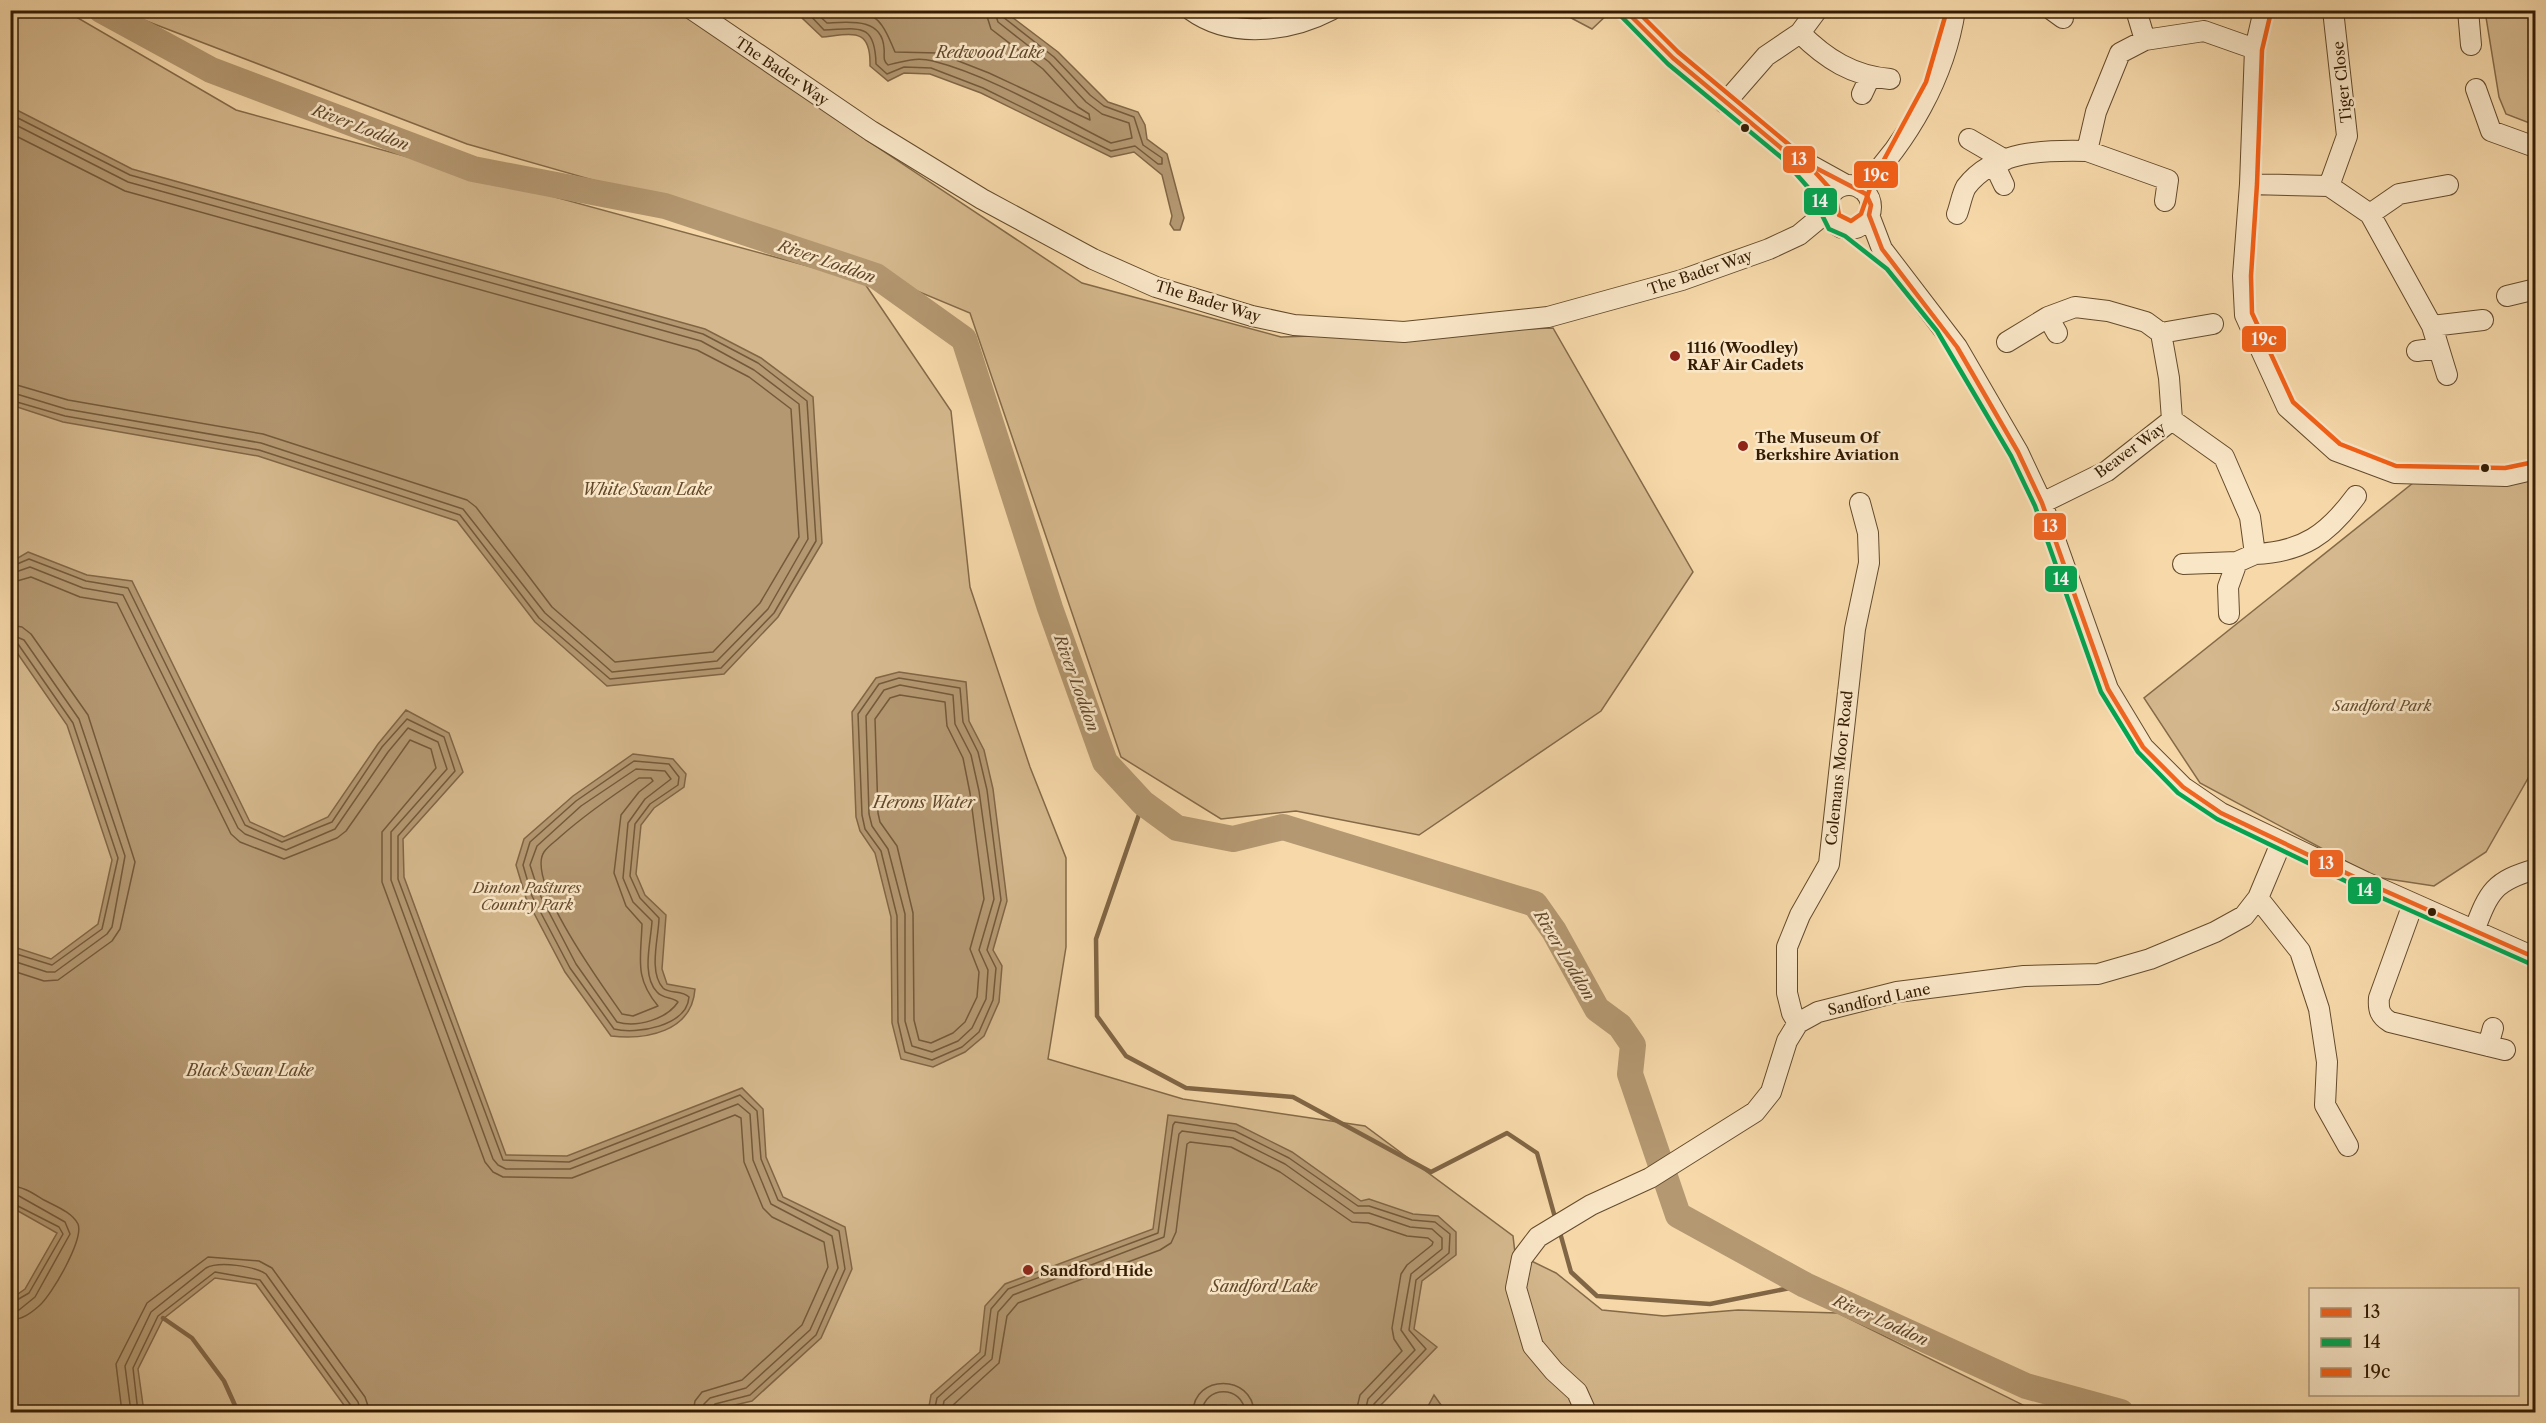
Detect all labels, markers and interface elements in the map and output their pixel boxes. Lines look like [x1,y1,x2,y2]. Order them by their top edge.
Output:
street label: The Bader Way [731,33,833,110]
street label: Tiger Close [2328,40,2356,124]
water label: Redwood Lake [934,42,1045,62]
water label: River Loddon [308,99,412,155]
unlabelled marker [1739,122,1751,134]
line badge: 13 [1782,145,1816,174]
text: 13 [1791,149,1807,169]
line badge: 19c [1853,160,1899,189]
text: 19c [1863,165,1889,185]
line badge: 14 [1803,187,1838,216]
text: 14 [1812,191,1828,211]
water label: River Loddon [774,234,878,287]
street label: The Bader Way [1645,245,1755,299]
street label: The Bader Way [1153,276,1264,326]
line badge: 19c [2241,325,2287,353]
text: 19c [2251,329,2277,349]
place label: 1116 (Woodley) RAF Air Cadets [1687,338,1804,374]
marker: 1116 (Woodley) RAF Air Cadets [1668,349,1682,363]
street label: Beaver Way [2091,418,2170,482]
place label: The Museum Of Berkshire Aviation [1755,428,1900,464]
marker: The Museum Of Berkshire Aviation [1736,439,1750,453]
unlabelled marker [2479,462,2491,474]
water label: White Swan Lake [582,479,713,499]
line badge: 13 [2033,512,2067,541]
text: 13 [2042,516,2058,536]
line badge: 14 [2044,565,2078,593]
text: 14 [2053,569,2069,589]
water label: River Loddon [1050,630,1104,734]
street label: Colemans Moor Road [1821,690,1857,846]
park label: Sandford Park [2332,696,2432,715]
water label: Herons Water [871,792,976,812]
line badge: 13 [2309,849,2344,878]
text: 13 [2318,853,2334,873]
line badge: 14 [2347,876,2382,905]
park label: Dinton Pastures Country Park [472,878,582,914]
text: 14 [2357,880,2373,900]
water label: River Loddon [1529,905,1600,1004]
unlabelled marker [2426,906,2438,918]
street label: Sandford Lane [1826,979,1932,1019]
water label: Black Swan Lake [184,1060,315,1080]
place label: Sandford Hide [1040,1261,1153,1280]
marker: Sandford Hide [1021,1263,1035,1277]
water label: Sandford Lake [1210,1276,1319,1296]
legend [2309,1288,2519,1396]
water label: River Loddon [1829,1289,1931,1350]
text: 13 [2363,1301,2380,1323]
text: 14 [2363,1331,2381,1353]
text: 19c [2363,1361,2391,1383]

